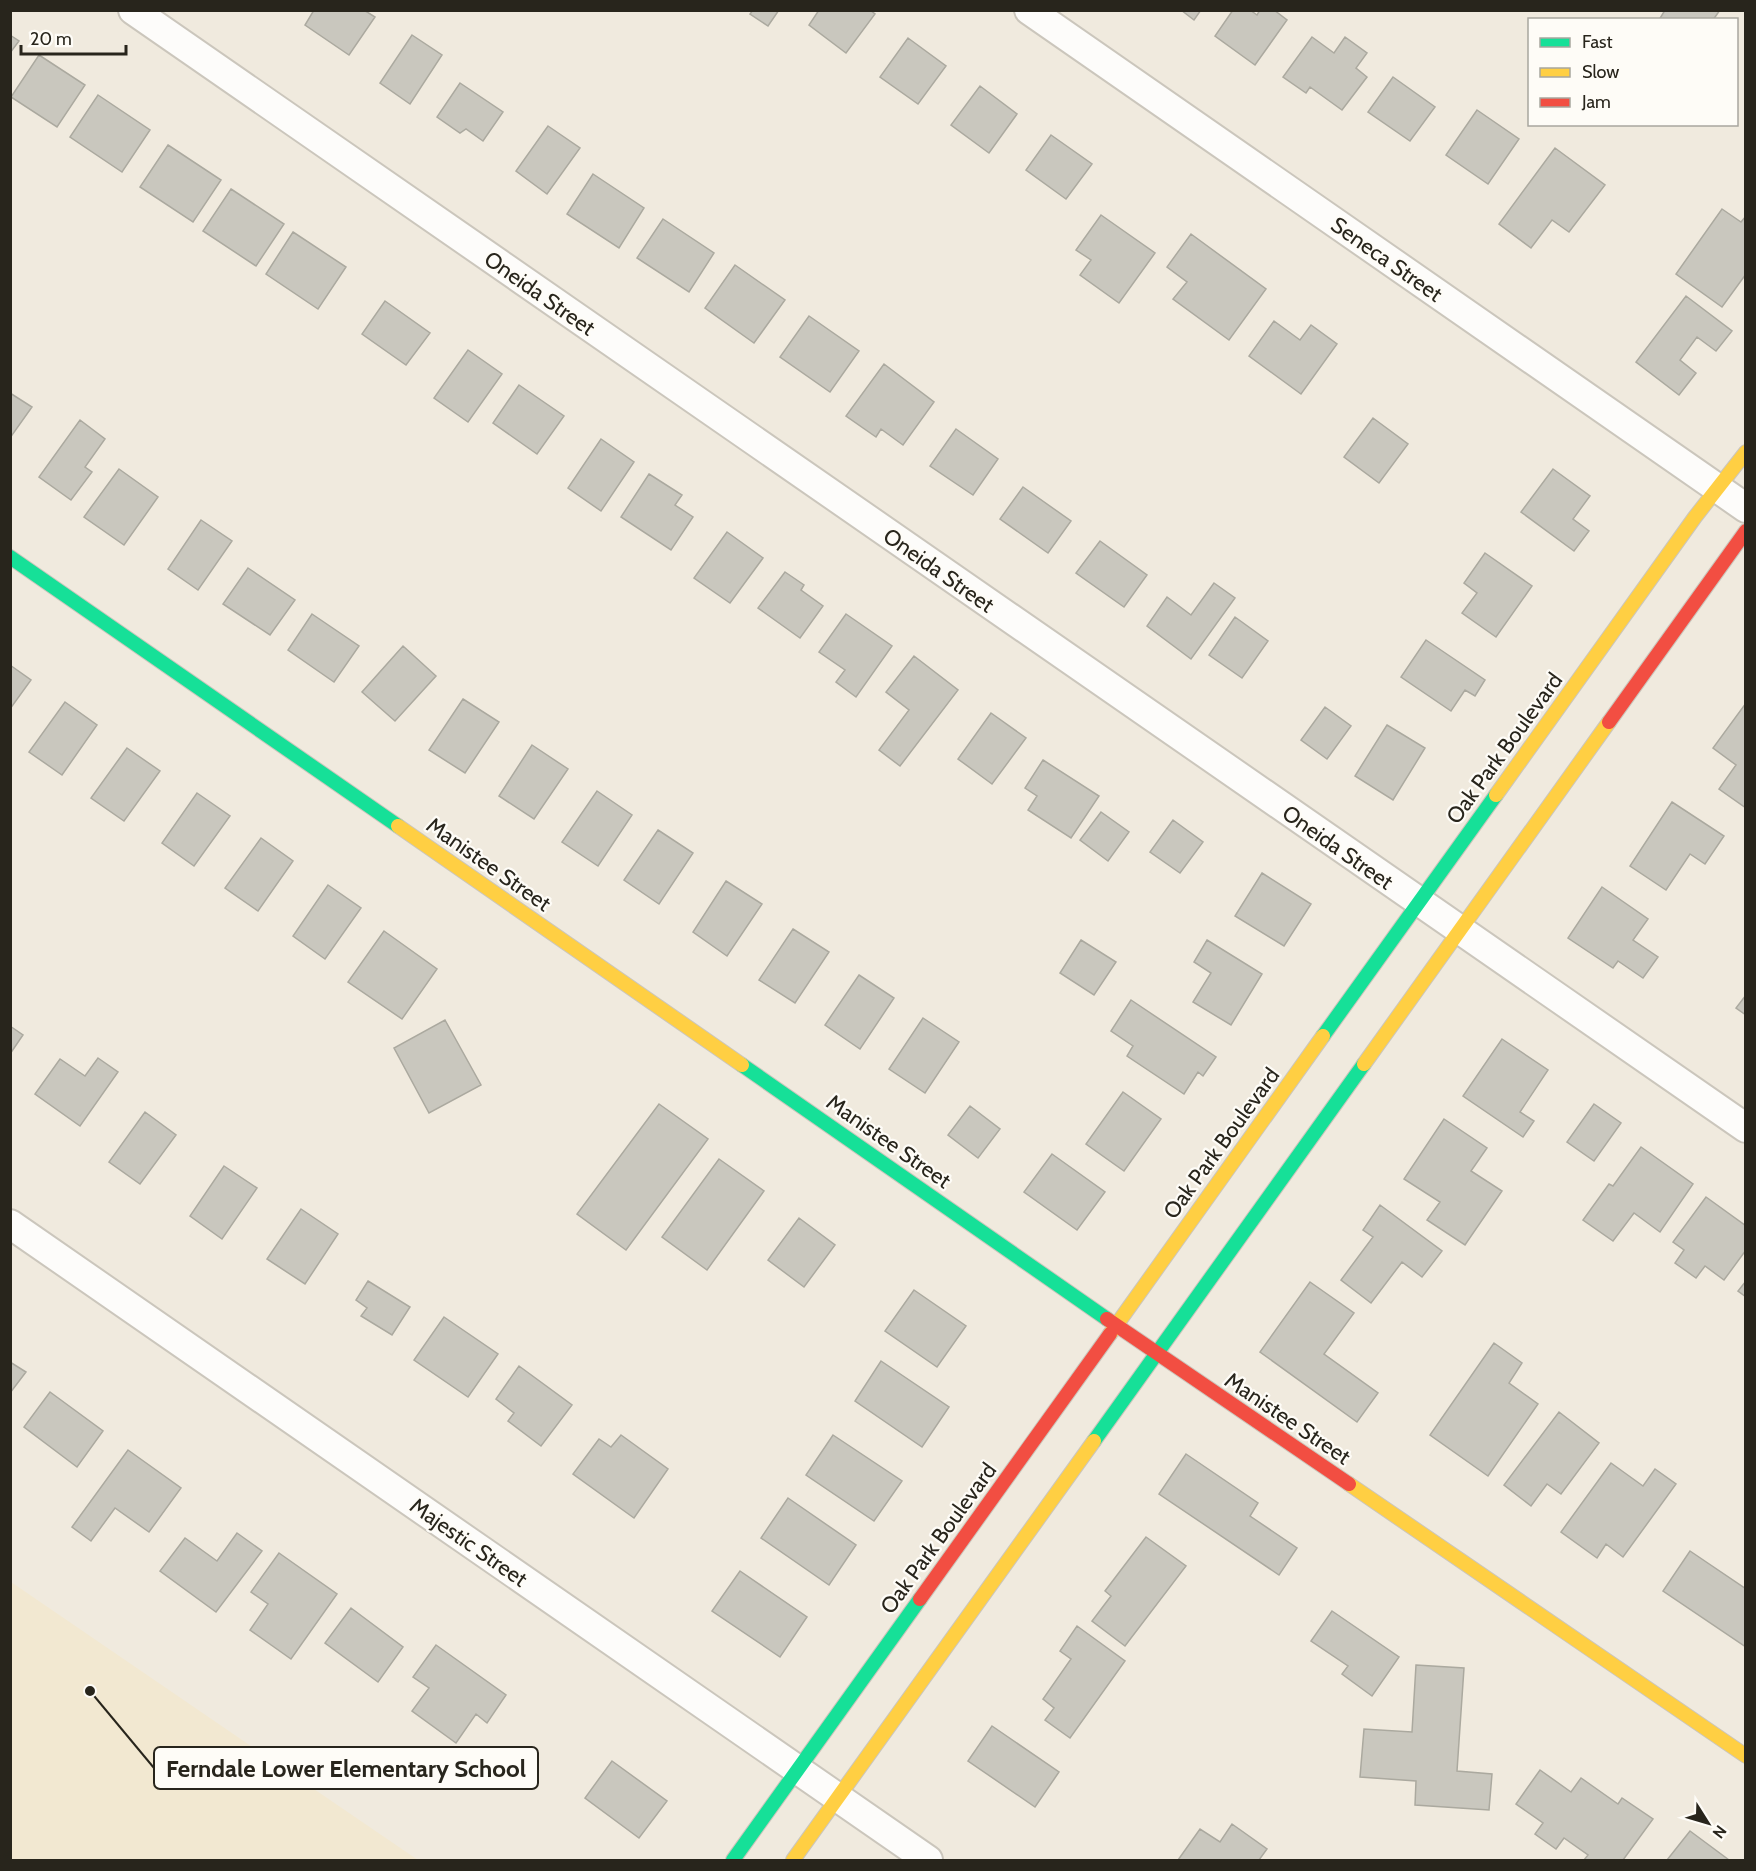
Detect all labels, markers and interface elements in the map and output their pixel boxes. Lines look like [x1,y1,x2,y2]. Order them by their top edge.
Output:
scale bar [21,18,126,56]
legend [1528,18,1738,126]
text: 20 m [30,28,72,50]
text: Fast [1582,31,1613,53]
text: Slow [1582,61,1619,83]
text: Jam [1581,91,1611,113]
street label: Seneca Street [1326,211,1448,308]
street label: Oneida Street [479,245,601,342]
street label: Oneida Street [878,522,1000,619]
street label: Oak Park Boulevard [1441,668,1568,829]
street label: Oneida Street [1277,799,1399,896]
street label: Manistee Street [421,812,557,918]
street label: Oak Park Boulevard [1158,1063,1285,1224]
street label: Manistee Street [821,1089,957,1195]
street label: Manistee Street [1220,1366,1356,1471]
street label: Oak Park Boulevard [875,1458,1002,1619]
street label: Majestic Street [405,1492,533,1593]
callout: Ferndale Lower Elementary School [154,1747,538,1789]
text: Ferndale Lower Elementary School [166,1754,526,1783]
north arrow [1678,1793,1738,1853]
text: N [1709,1821,1731,1842]

